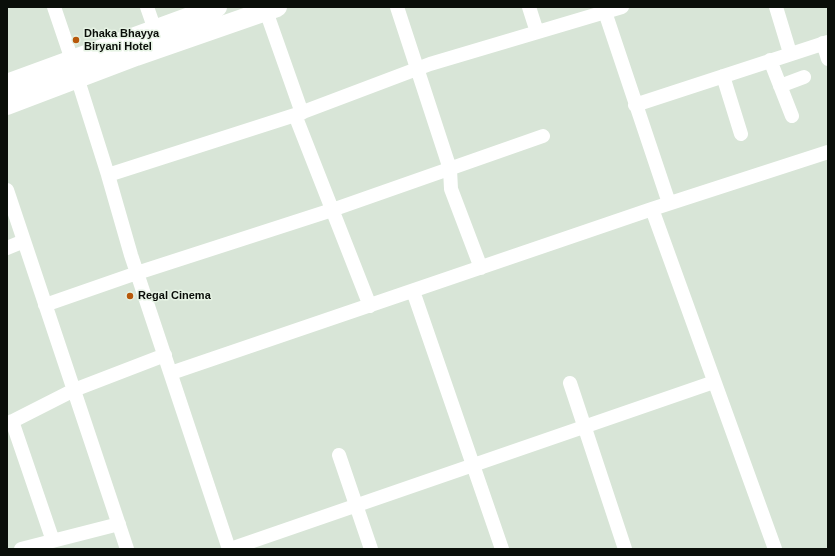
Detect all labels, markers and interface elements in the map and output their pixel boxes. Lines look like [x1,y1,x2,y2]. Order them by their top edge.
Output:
place label: Dhaka Bhayya Biryani Hotel [84,27,159,53]
marker: Dhaka Bhayya Biryani Hotel [71,35,81,45]
place label: Regal Cinema [138,289,211,303]
marker: Regal Cinema [125,291,135,301]

